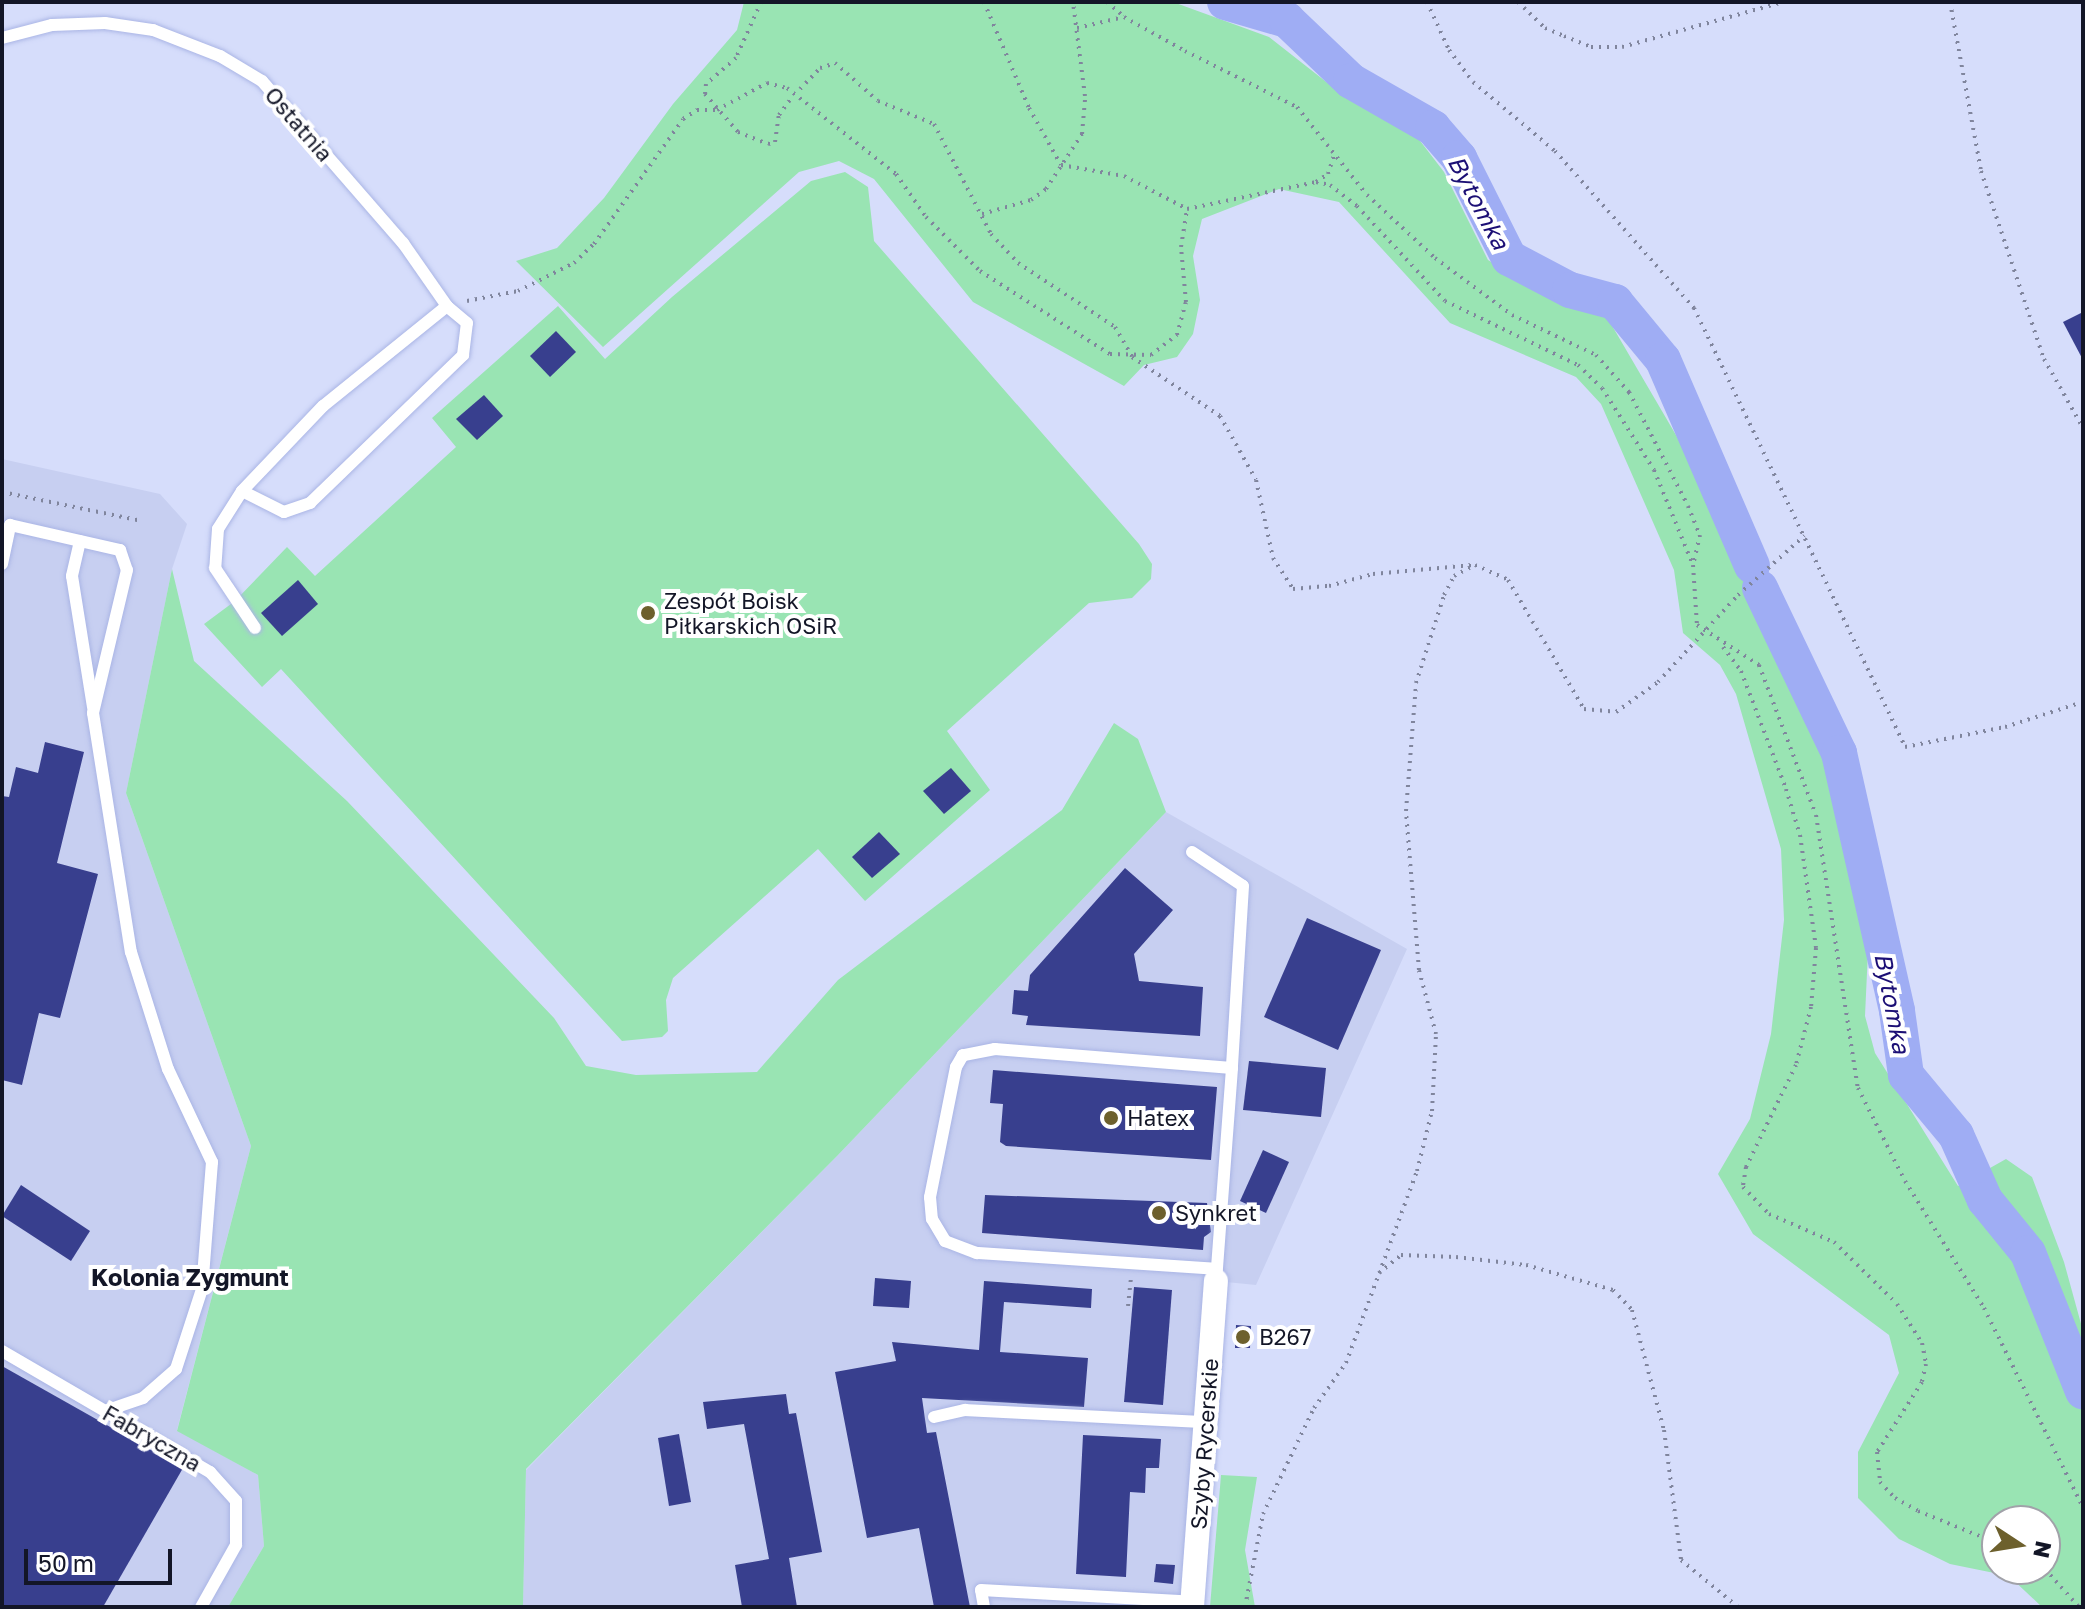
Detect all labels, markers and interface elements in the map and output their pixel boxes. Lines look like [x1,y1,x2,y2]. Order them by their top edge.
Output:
street label: Ostatnia [260,82,338,166]
water label: Bytomka [1442,150,1516,254]
place label: Zespół Boisk Piłkarskich OSiR [664,587,837,638]
marker: Zespół Boisk Piłkarskich OSiR [639,604,657,622]
water label: Bytomka [1869,950,1917,1056]
place label: Hatex [1127,1105,1189,1131]
marker: Hatex [1102,1109,1120,1127]
place label: Synkret [1175,1200,1257,1226]
marker: Synkret [1150,1204,1168,1222]
district label: Kolonia Zygmunt [91,1263,289,1291]
place label: B267 [1259,1324,1311,1350]
marker: B267 [1234,1328,1252,1346]
street label: Szyby Rycerskie [1185,1358,1223,1530]
street label: Fabryczna [98,1399,206,1477]
north arrow [1981,1505,2061,1585]
scale bar [28,1533,176,1583]
text: N [2028,1539,2058,1561]
text: 50 m [38,1548,94,1577]

